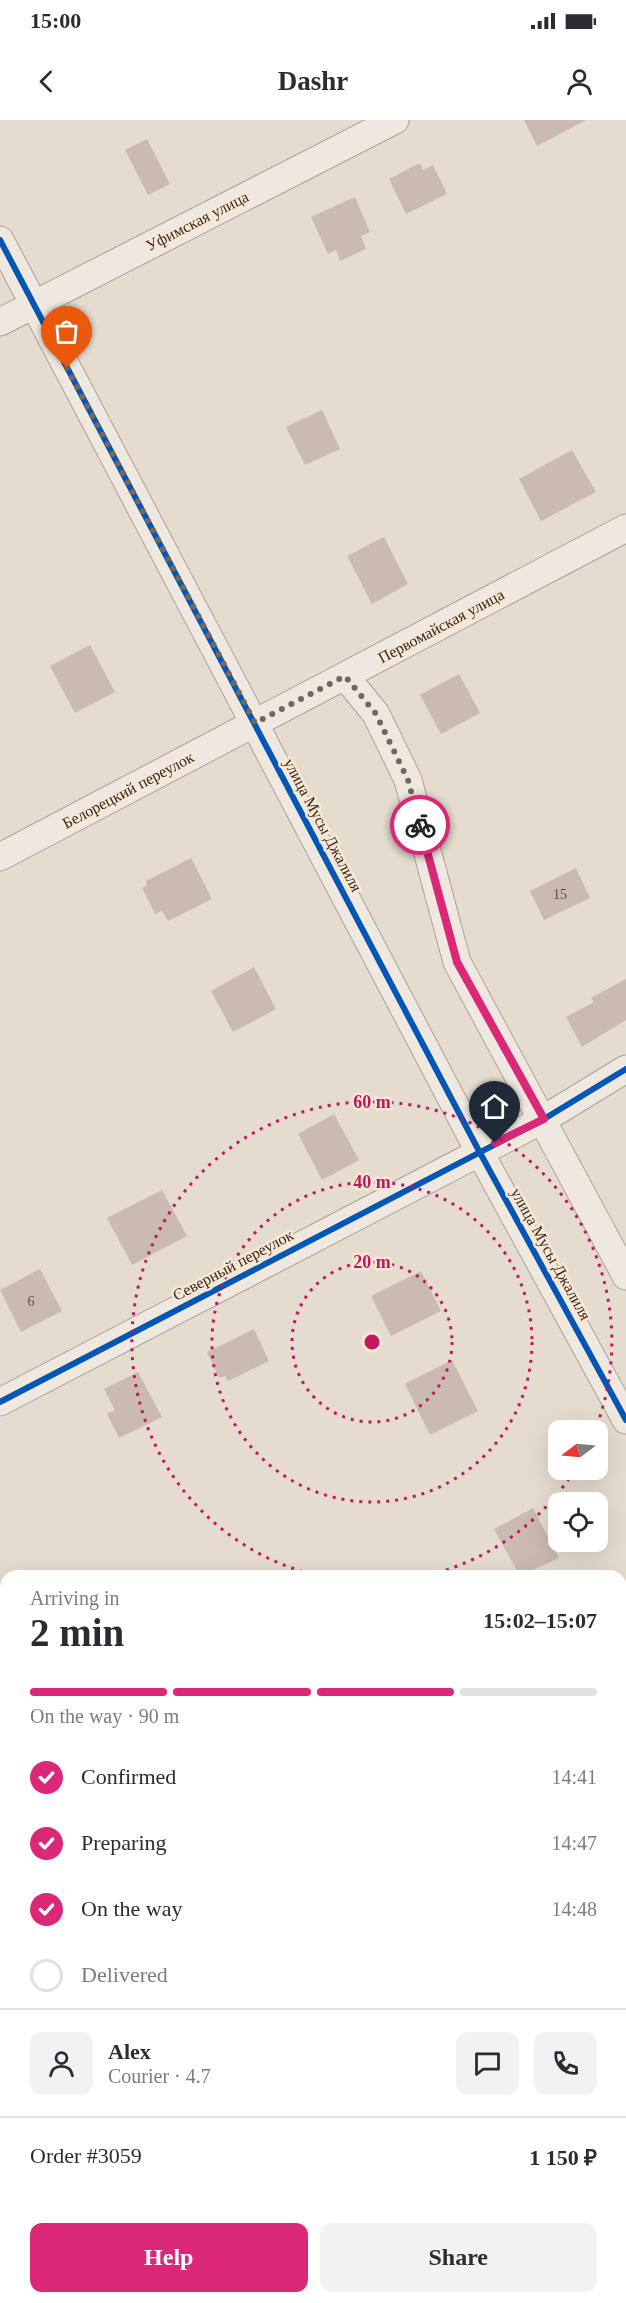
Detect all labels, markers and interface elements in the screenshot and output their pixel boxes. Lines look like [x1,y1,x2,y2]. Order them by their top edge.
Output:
text: 15:00 [30,8,81,33]
icon: back [30,65,63,98]
icon: person [563,65,596,98]
text: Dashr [278,66,348,96]
street label: Уфимская улица [143,188,252,255]
pin [41,306,92,368]
icon: bag [50,315,83,348]
street label: Первомайская улица [375,586,507,667]
street label: Белорецкий переулок [59,748,197,833]
street label: улица Мусы Джалиля [280,756,366,895]
courier [390,795,450,855]
icon: bike [404,809,437,842]
house number: 15 [553,887,567,902]
pin [469,1081,520,1143]
icon: home [478,1090,511,1123]
text: 60 m [353,1092,391,1112]
text: 40 m [353,1172,391,1192]
street label: улица Мусы Джалиля [507,1185,595,1324]
street label: Северный переулок [170,1226,297,1305]
text: 20 m [353,1252,391,1272]
house number: 6 [28,1294,35,1309]
centre of rings [362,1332,382,1352]
north arrow [548,1420,608,1480]
map controls [548,1420,608,1552]
button: locate [548,1492,608,1552]
text: Arriving in [30,1587,119,1609]
text: 15:02–15:07 [483,1608,597,1633]
text: 2 min [30,1611,124,1654]
text: On the way · 90 m [30,1705,179,1727]
icon: check [30,1761,63,1794]
text: Confirmed [81,1764,176,1789]
text: 14:41 [551,1766,597,1788]
icon: check [30,1827,63,1860]
text: Preparing [81,1830,167,1855]
text: 14:47 [551,1832,597,1854]
icon: check [30,1893,63,1926]
text: On the way [81,1896,182,1921]
text: 14:48 [551,1898,597,1920]
text: Delivered [81,1962,168,1987]
button: person [30,2032,93,2095]
button: chat [456,2032,519,2095]
button: phone [534,2032,597,2095]
text: Alex [108,2039,151,2064]
text: Courier · 4.7 [108,2065,211,2087]
text: Order #3059 [30,2143,142,2168]
text: 1 150 ₽ [529,2145,597,2170]
button: Help [30,2223,308,2292]
button: Share [320,2223,597,2292]

